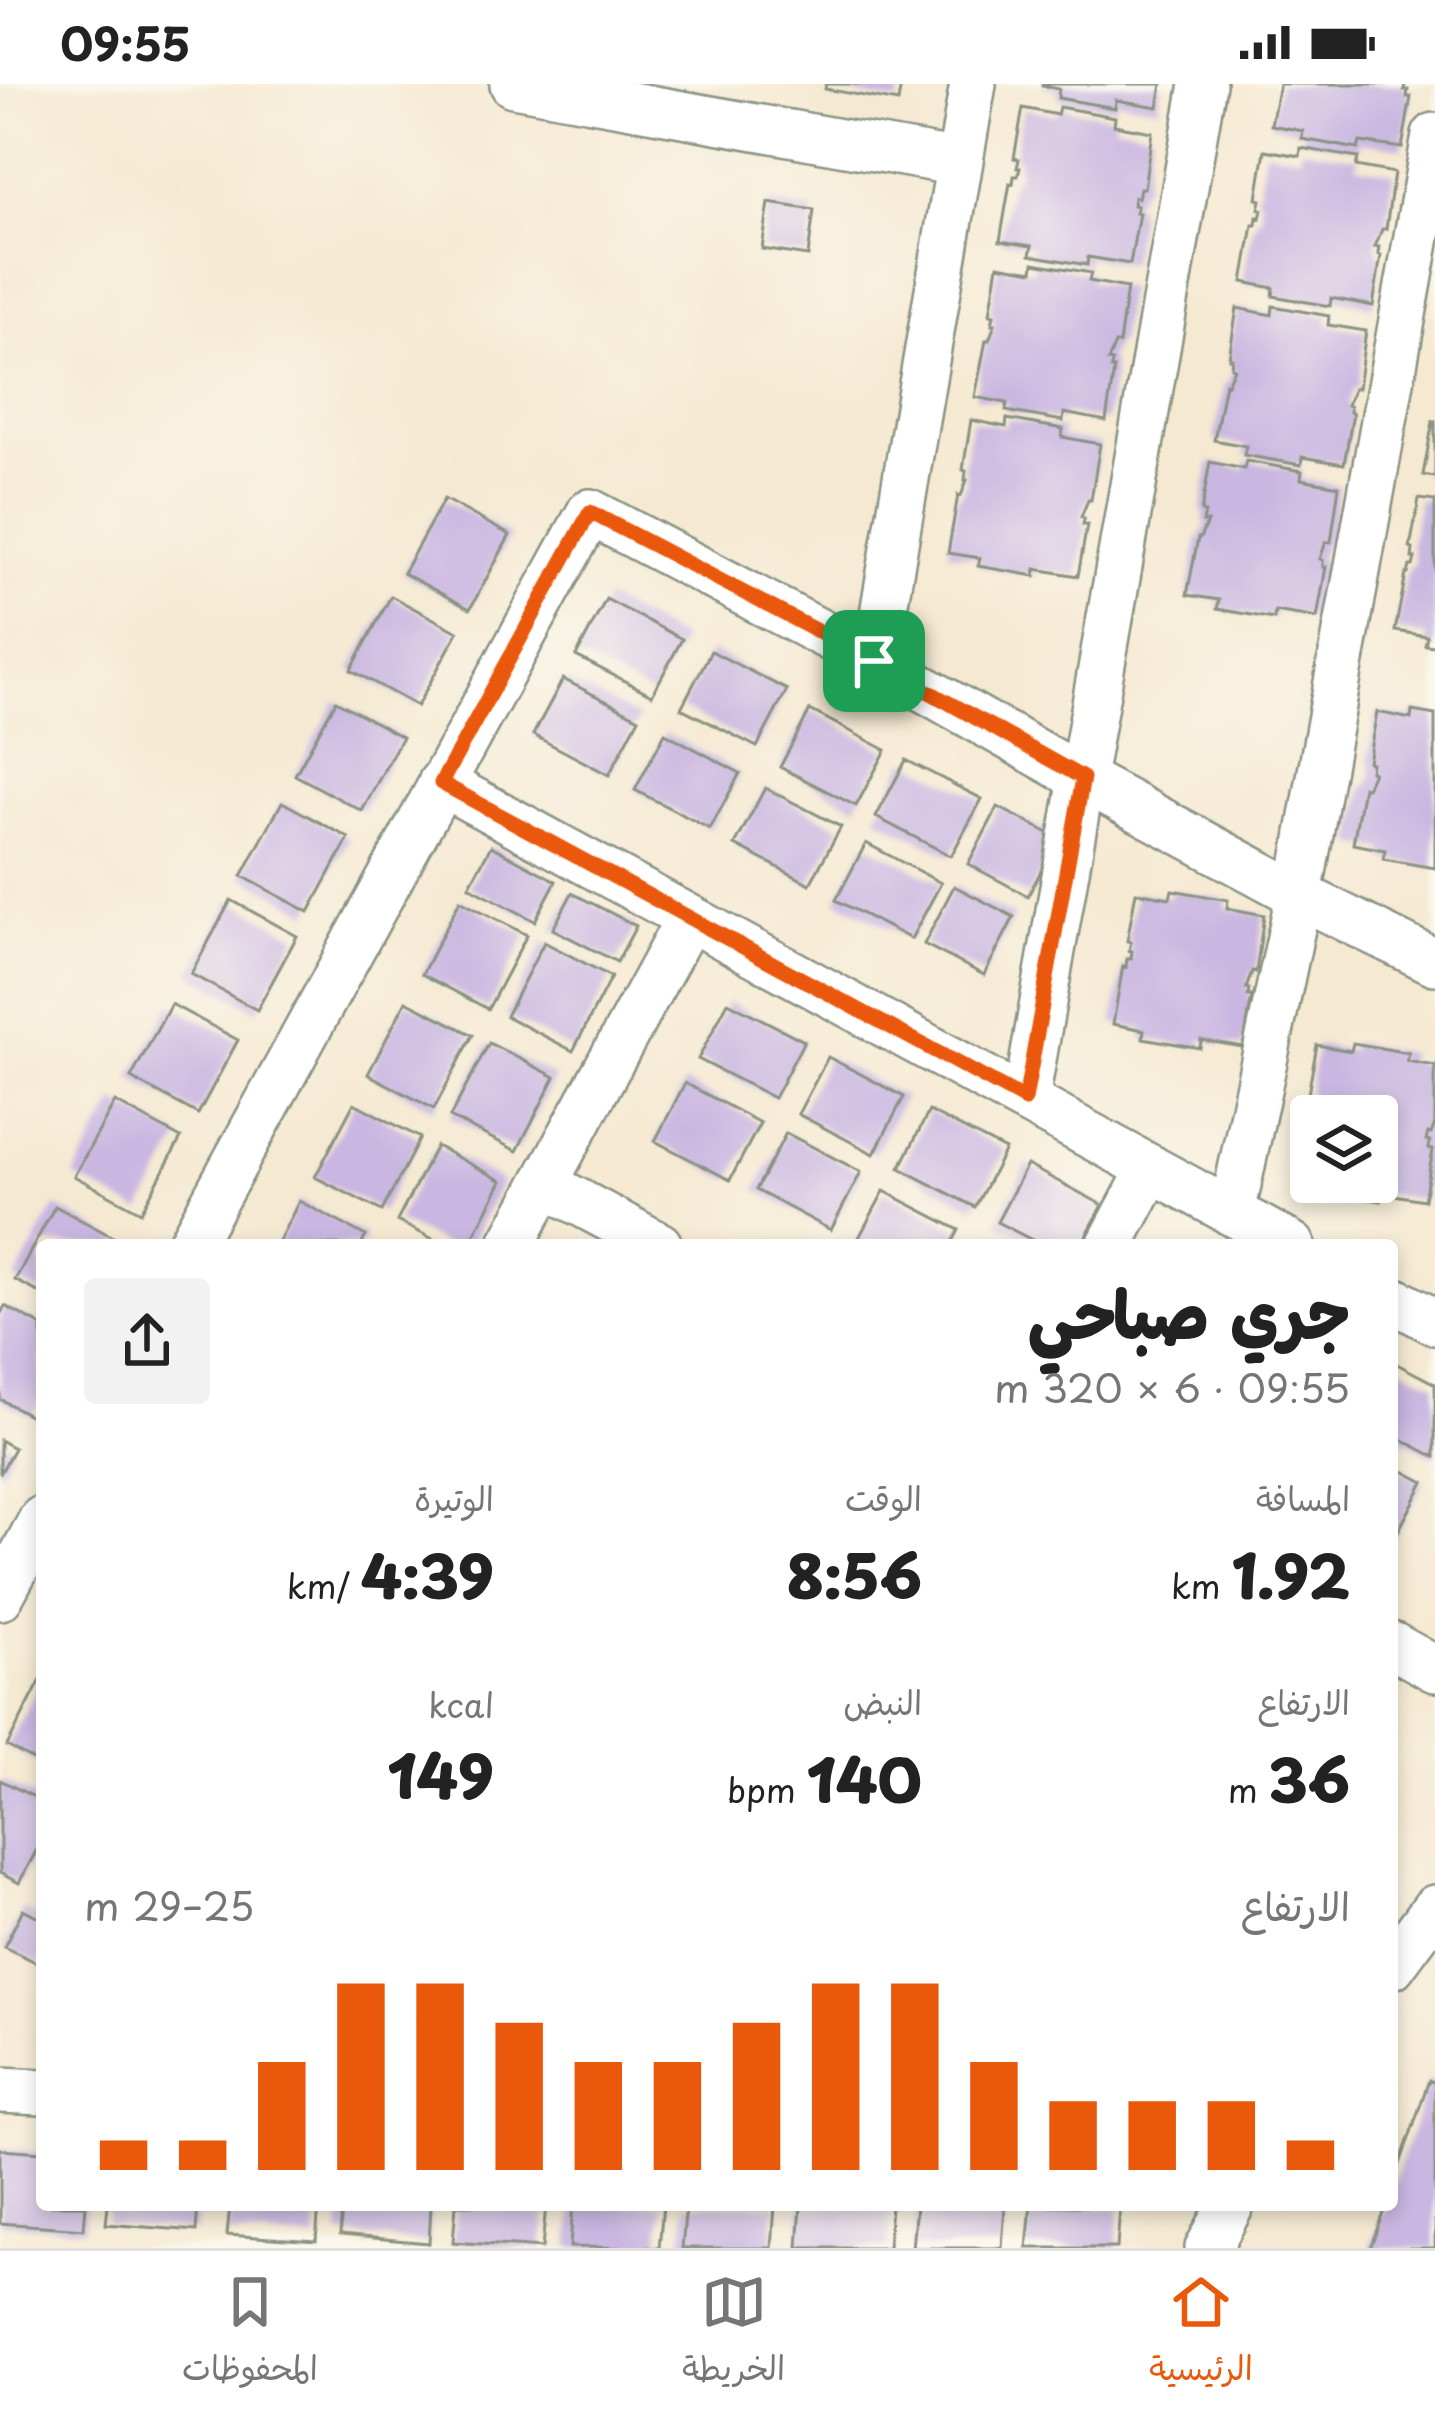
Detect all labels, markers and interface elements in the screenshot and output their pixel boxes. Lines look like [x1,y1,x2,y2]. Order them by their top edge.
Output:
text: 09:55 [60,8,191,76]
pin [823,610,925,712]
icon: arrive [841,628,907,694]
map controls [1290,1095,1398,1203]
button: layers [1290,1095,1398,1203]
text: جري صباحي [1028,1262,1350,1361]
button: share [84,1278,210,1404]
text: 09:55 · 6 × 320 m [994,1357,1350,1416]
text: الوتيرة [414,1472,494,1522]
text: الوقت [845,1472,922,1522]
text: المسافة [1256,1472,1350,1522]
text: 4:39 [361,1529,494,1619]
text: 8:56 [786,1529,922,1619]
text: 1.92 [1231,1529,1350,1619]
text: /km [287,1560,361,1610]
text: km [1171,1560,1231,1610]
text: النبض [843,1676,922,1726]
text: الارتفاع [1257,1676,1350,1726]
text: kcal [428,1679,494,1729]
text: 149 [387,1729,494,1819]
text: 140 [807,1733,922,1823]
text: 36 [1269,1733,1350,1823]
text: bpm [727,1764,807,1814]
text: m [1228,1764,1269,1814]
text: 25–29 m [84,1875,254,1934]
text: الارتفاع [1241,1875,1350,1934]
tab: المحفوظات [182,2269,318,2398]
tab: الخريطة [682,2269,785,2398]
tab: الرئيسية [1149,2269,1253,2398]

